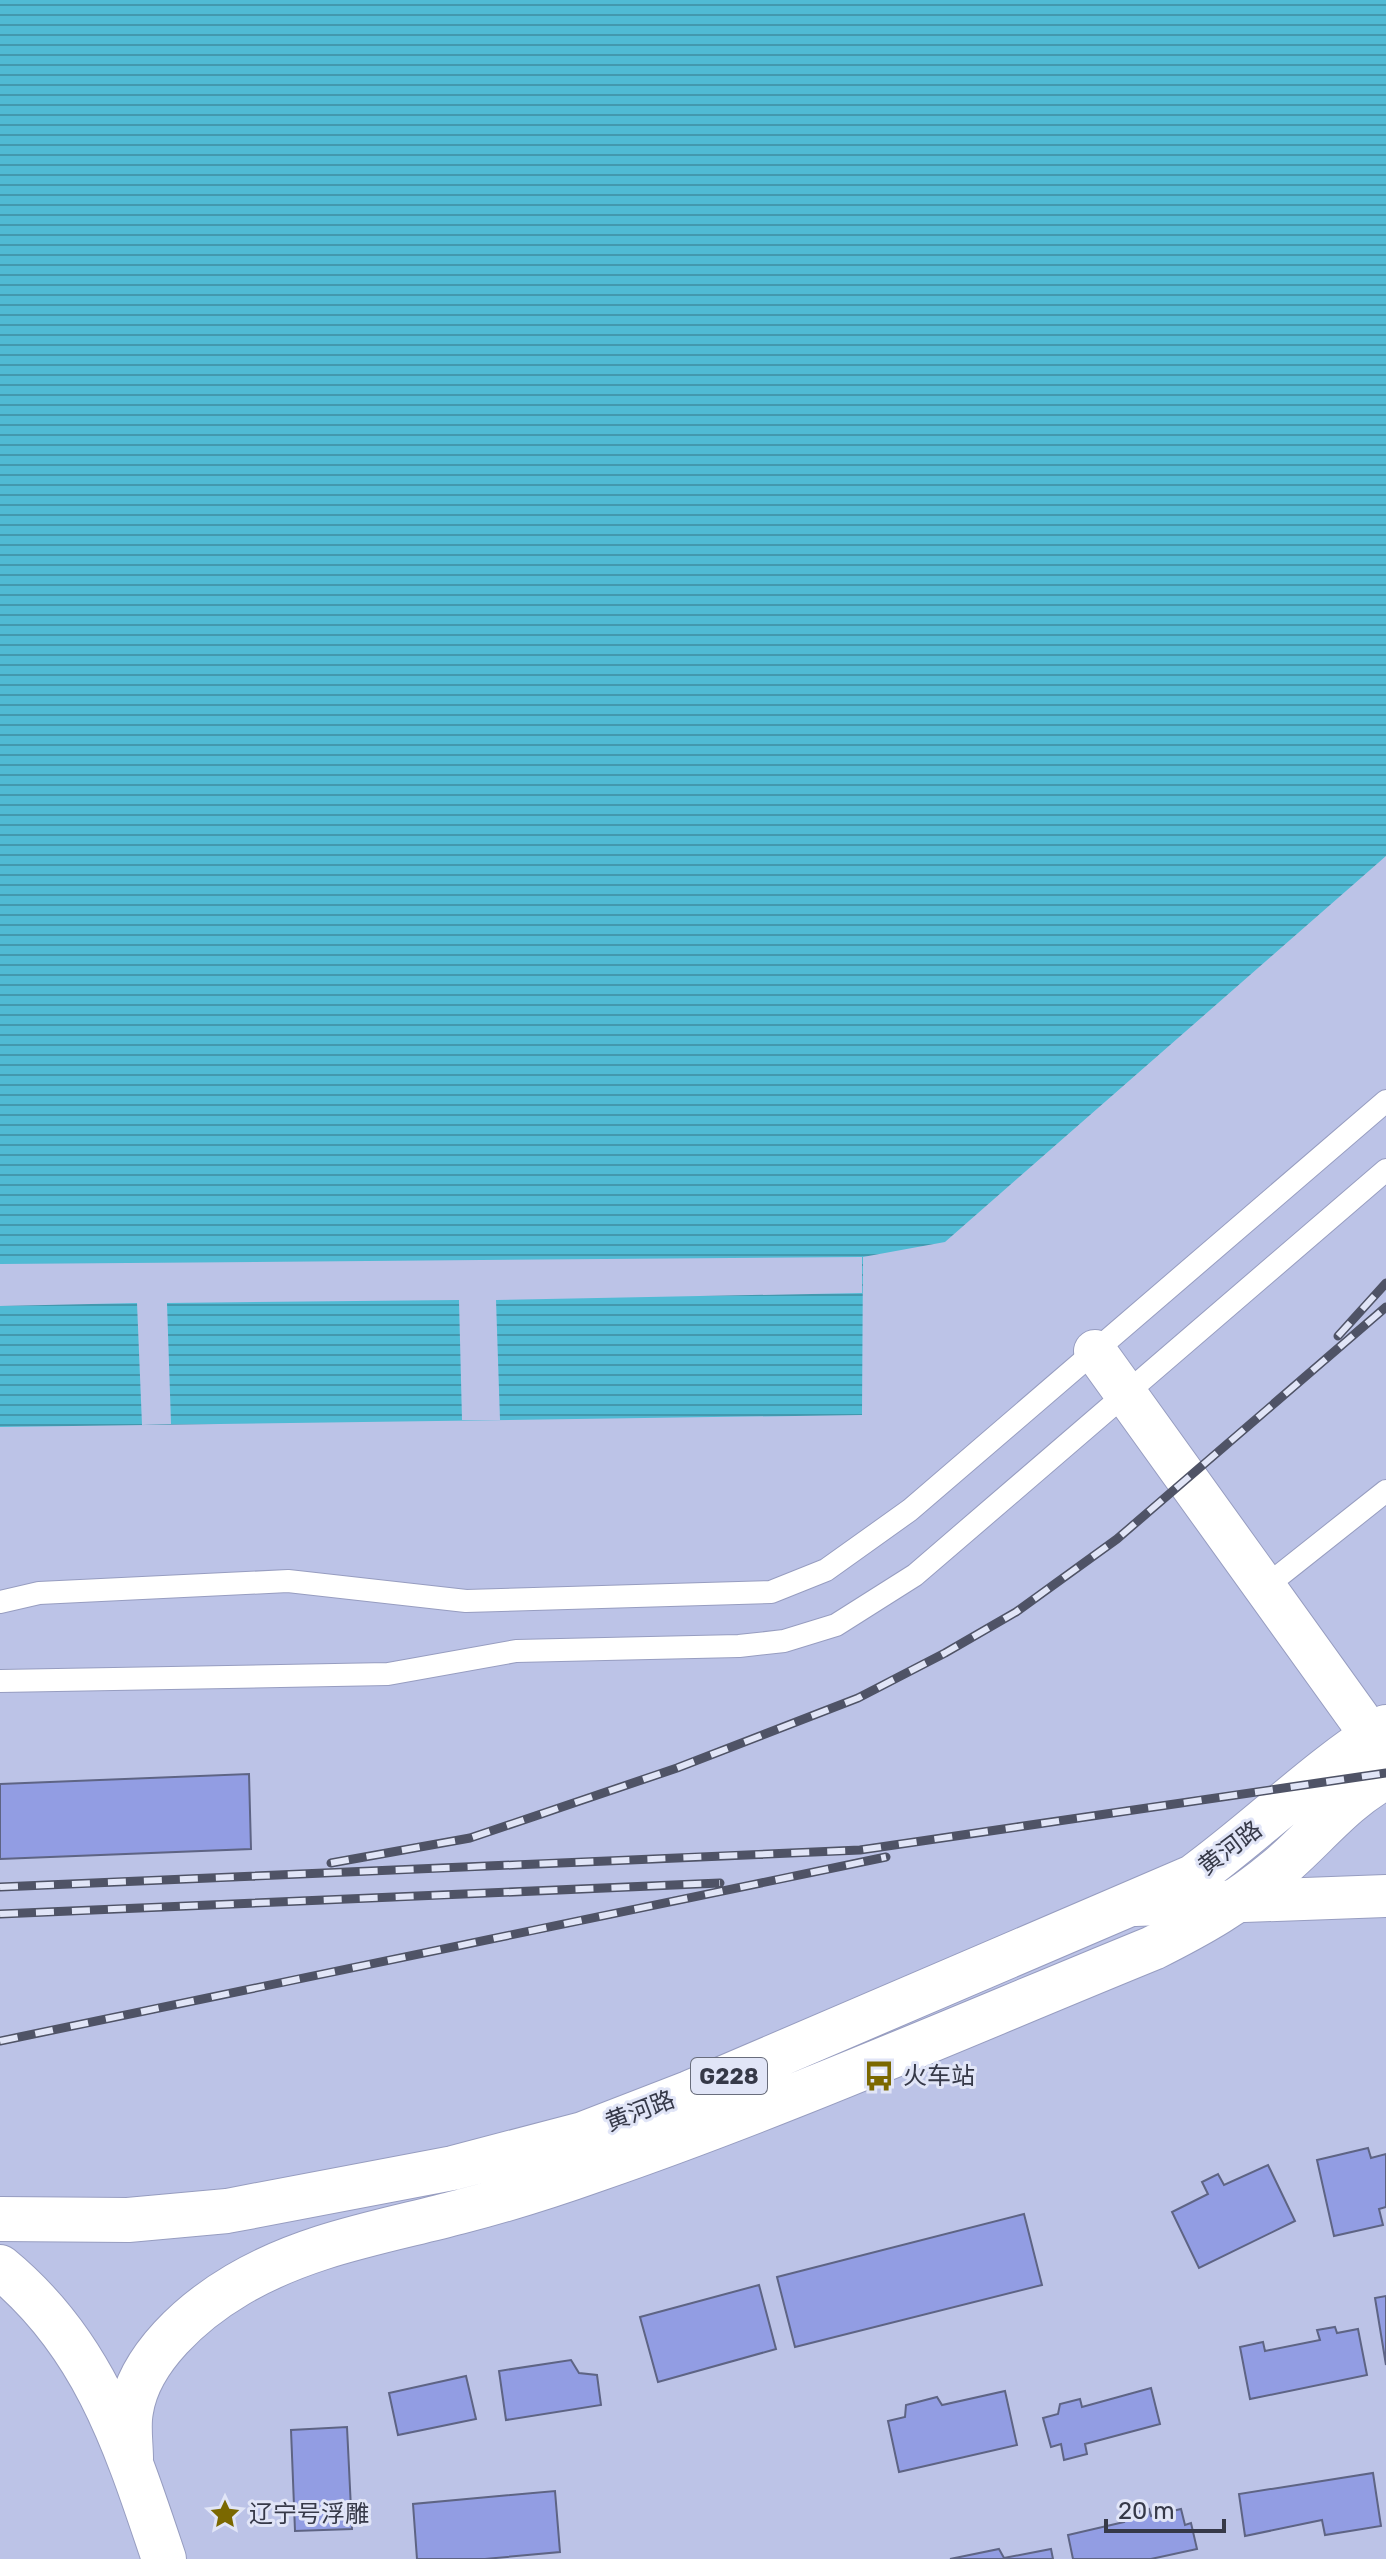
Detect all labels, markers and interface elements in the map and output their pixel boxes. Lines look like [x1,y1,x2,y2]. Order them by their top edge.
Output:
street label: 黄河路 [1193,1815,1267,1881]
road number: G228 [691,2058,767,2094]
bus stop icon: 火车站 [862,2059,896,2093]
place label: 火车站 [903,2062,975,2090]
street label: 黄河路 [601,2085,679,2137]
scale bar [1106,2483,1224,2533]
place icon: 辽宁号浮雕 [208,2497,242,2531]
text: 20 m [1118,2497,1175,2525]
place label: 辽宁号浮雕 [249,2500,369,2528]

